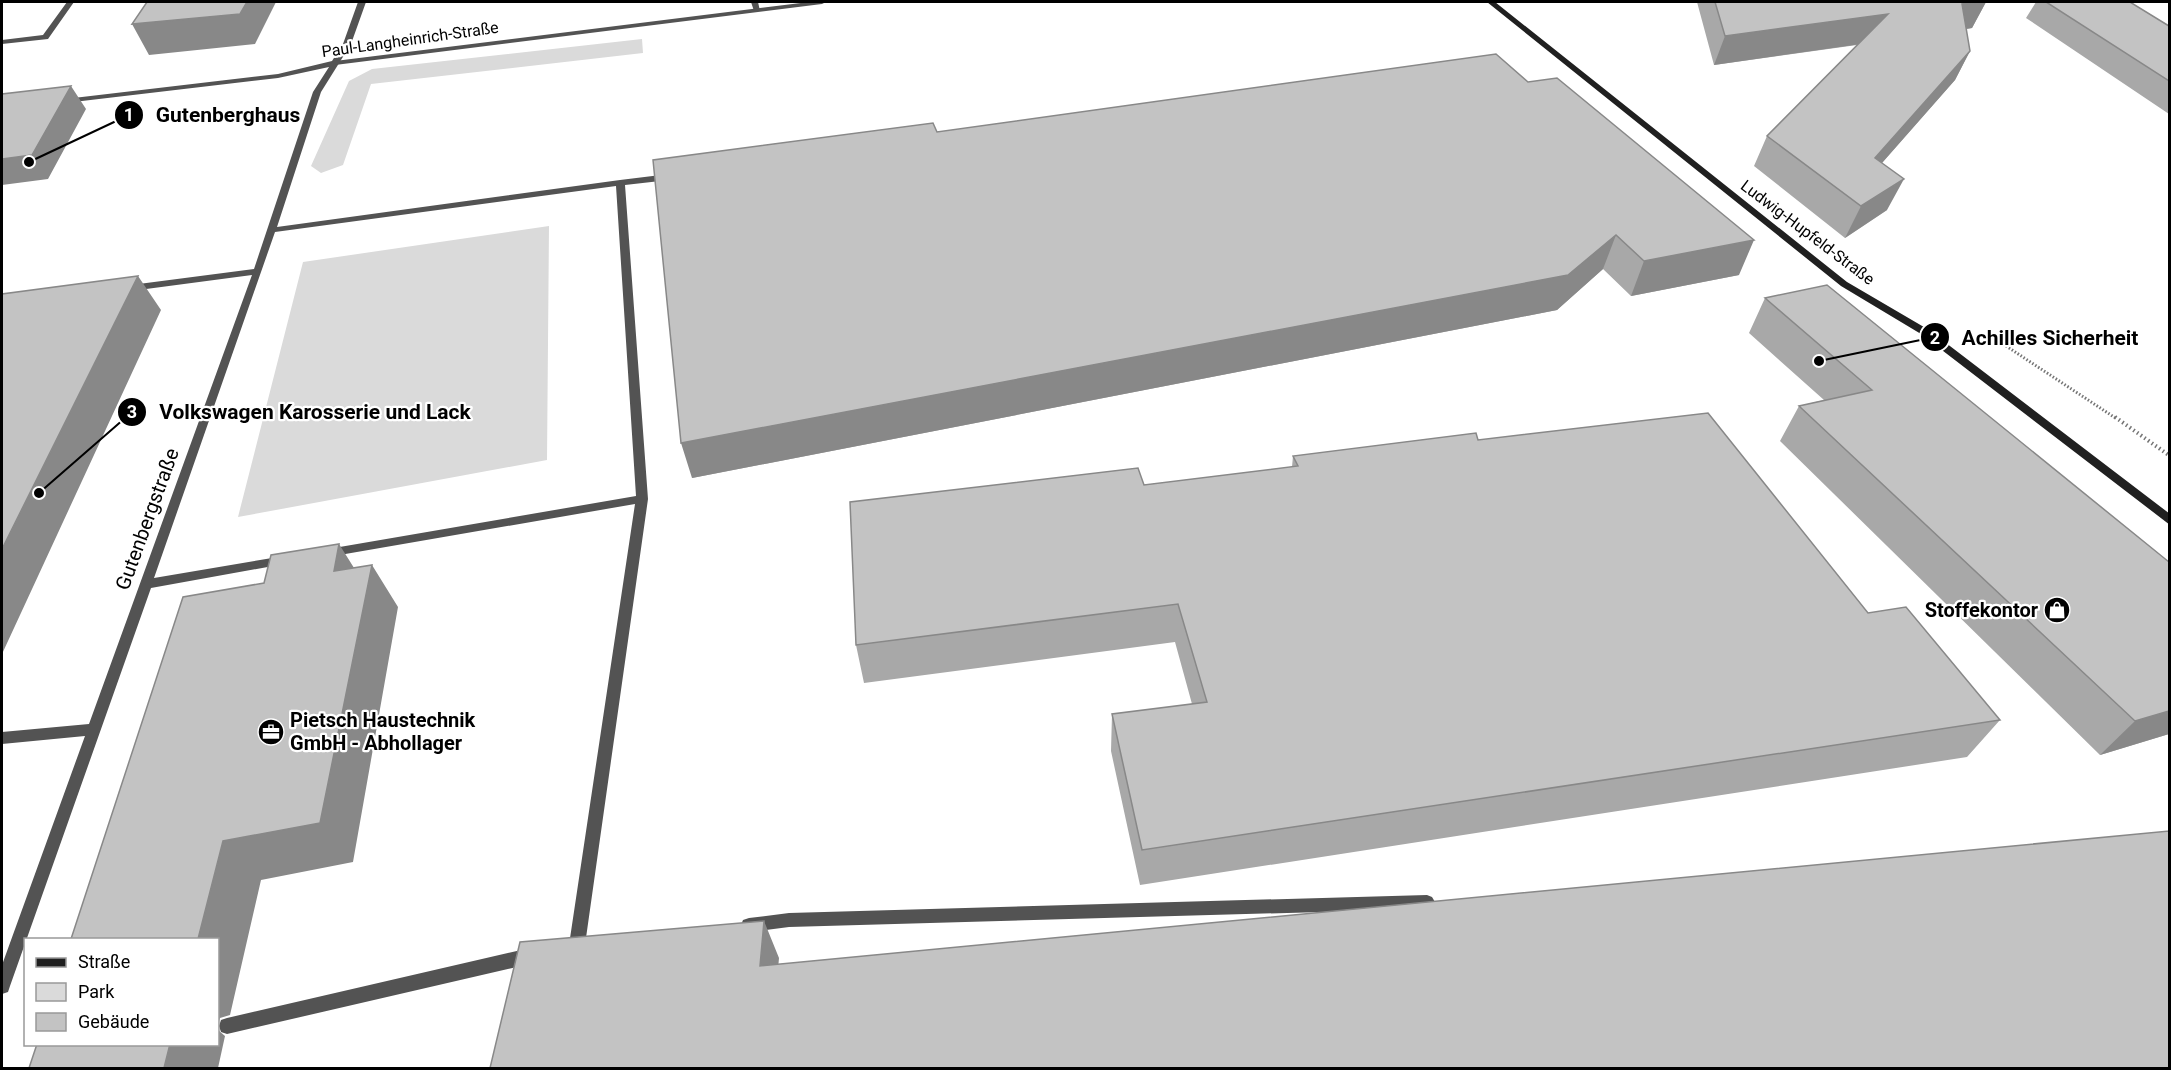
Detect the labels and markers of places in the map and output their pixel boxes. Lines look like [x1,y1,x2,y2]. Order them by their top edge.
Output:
callout: Gutenberghaus [114,95,312,134]
callout: Achilles Sicherheit [1920,318,2151,357]
callout: Volkswagen Karosserie und Lack [117,392,482,431]
shop icon: Stoffekontor [2042,595,2072,625]
place label: Stoffekontor [1925,598,2039,622]
place label: Pietsch Haustechnik GmbH - Abhollager [290,708,476,755]
office icon: Pietsch Haustechnik GmbH - Abhollager [256,717,286,747]

